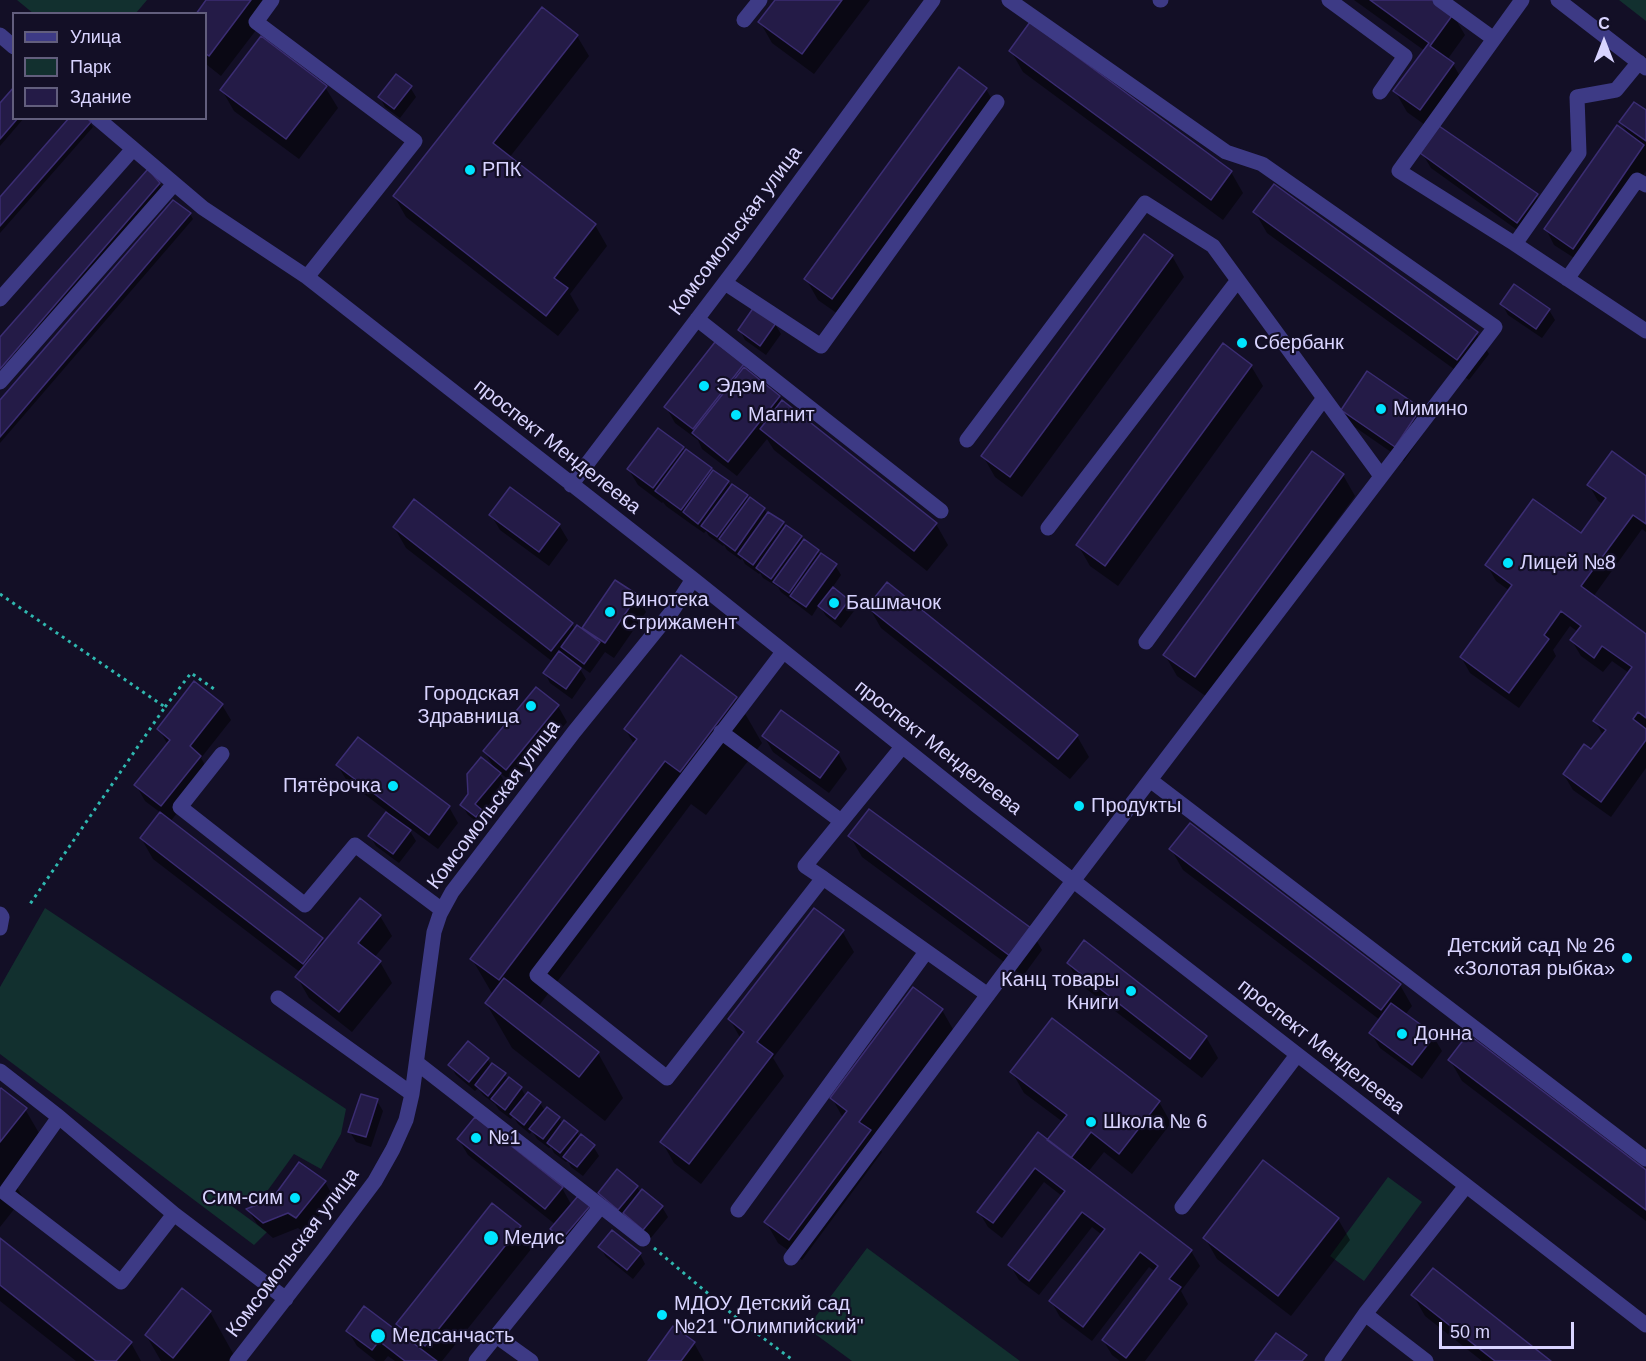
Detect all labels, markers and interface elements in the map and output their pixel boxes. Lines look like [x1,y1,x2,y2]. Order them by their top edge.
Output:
legend [12,12,207,120]
north arrow [1574,12,1634,72]
text: С [1598,15,1610,32]
text: Улица [70,27,121,47]
text: Парк [70,57,111,77]
text: Здание [70,87,131,107]
street label: Комсомольская улица [664,141,808,321]
place label: РПК [482,158,521,182]
marker: РПК [463,163,477,177]
place label: Сбербанк [1254,331,1344,355]
marker: Сбербанк [1235,336,1249,350]
street label: проспект Менделеева [469,374,645,520]
place label: Эдэм [716,374,766,398]
marker: Эдэм [697,379,711,393]
place label: Мимино [1393,397,1468,421]
marker: Мимино [1374,402,1388,416]
place label: Магнит [748,403,815,427]
marker: Магнит [729,408,743,422]
place label: Лицей №8 [1520,551,1616,575]
marker: Лицей №8 [1501,556,1515,570]
place label: Винотека Стрижамент [622,588,737,635]
place label: Башмачок [846,591,941,615]
marker: Башмачок [827,596,841,610]
marker: Винотека Стрижамент [603,605,617,619]
street label: проспект Менделеева [850,675,1026,821]
place label: Городская Здравница [418,682,519,729]
marker: Городская Здравница [524,699,538,713]
street label: Комсомольская улица [422,715,566,895]
place label: Пятёрочка [283,774,381,798]
marker: Пятёрочка [386,779,400,793]
place label: Продукты [1091,794,1181,818]
marker: Продукты [1072,799,1086,813]
place label: Детский сад № 26 «Золотая рыбка» [1448,934,1615,981]
marker: Детский сад № 26 «Золотая рыбка» [1620,951,1634,965]
place label: Канц товары Книги [1001,968,1119,1015]
street label: проспект Менделеева [1233,974,1409,1120]
marker: Канц товары Книги [1124,984,1138,998]
place label: Донна [1414,1022,1472,1046]
marker: Донна [1395,1027,1409,1041]
place label: Школа № 6 [1103,1110,1207,1134]
marker: Школа № 6 [1084,1115,1098,1129]
place label: №1 [488,1126,521,1150]
marker: №1 [469,1131,483,1145]
street label: Комсомольская улица [221,1163,365,1343]
place label: Сим-сим [202,1186,283,1210]
marker: Сим-сим [288,1191,302,1205]
place label: Медис [504,1226,564,1250]
marker: Медис [482,1229,500,1247]
place label: МДОУ Детский сад №21 "Олимпийский" [674,1292,864,1339]
marker: МДОУ Детский сад №21 "Олимпийский" [655,1308,669,1322]
scale bar [1442,1310,1577,1348]
text: 50 m [1450,1322,1490,1342]
place label: Медсанчасть [392,1324,515,1348]
marker: Медсанчасть [369,1327,387,1345]

